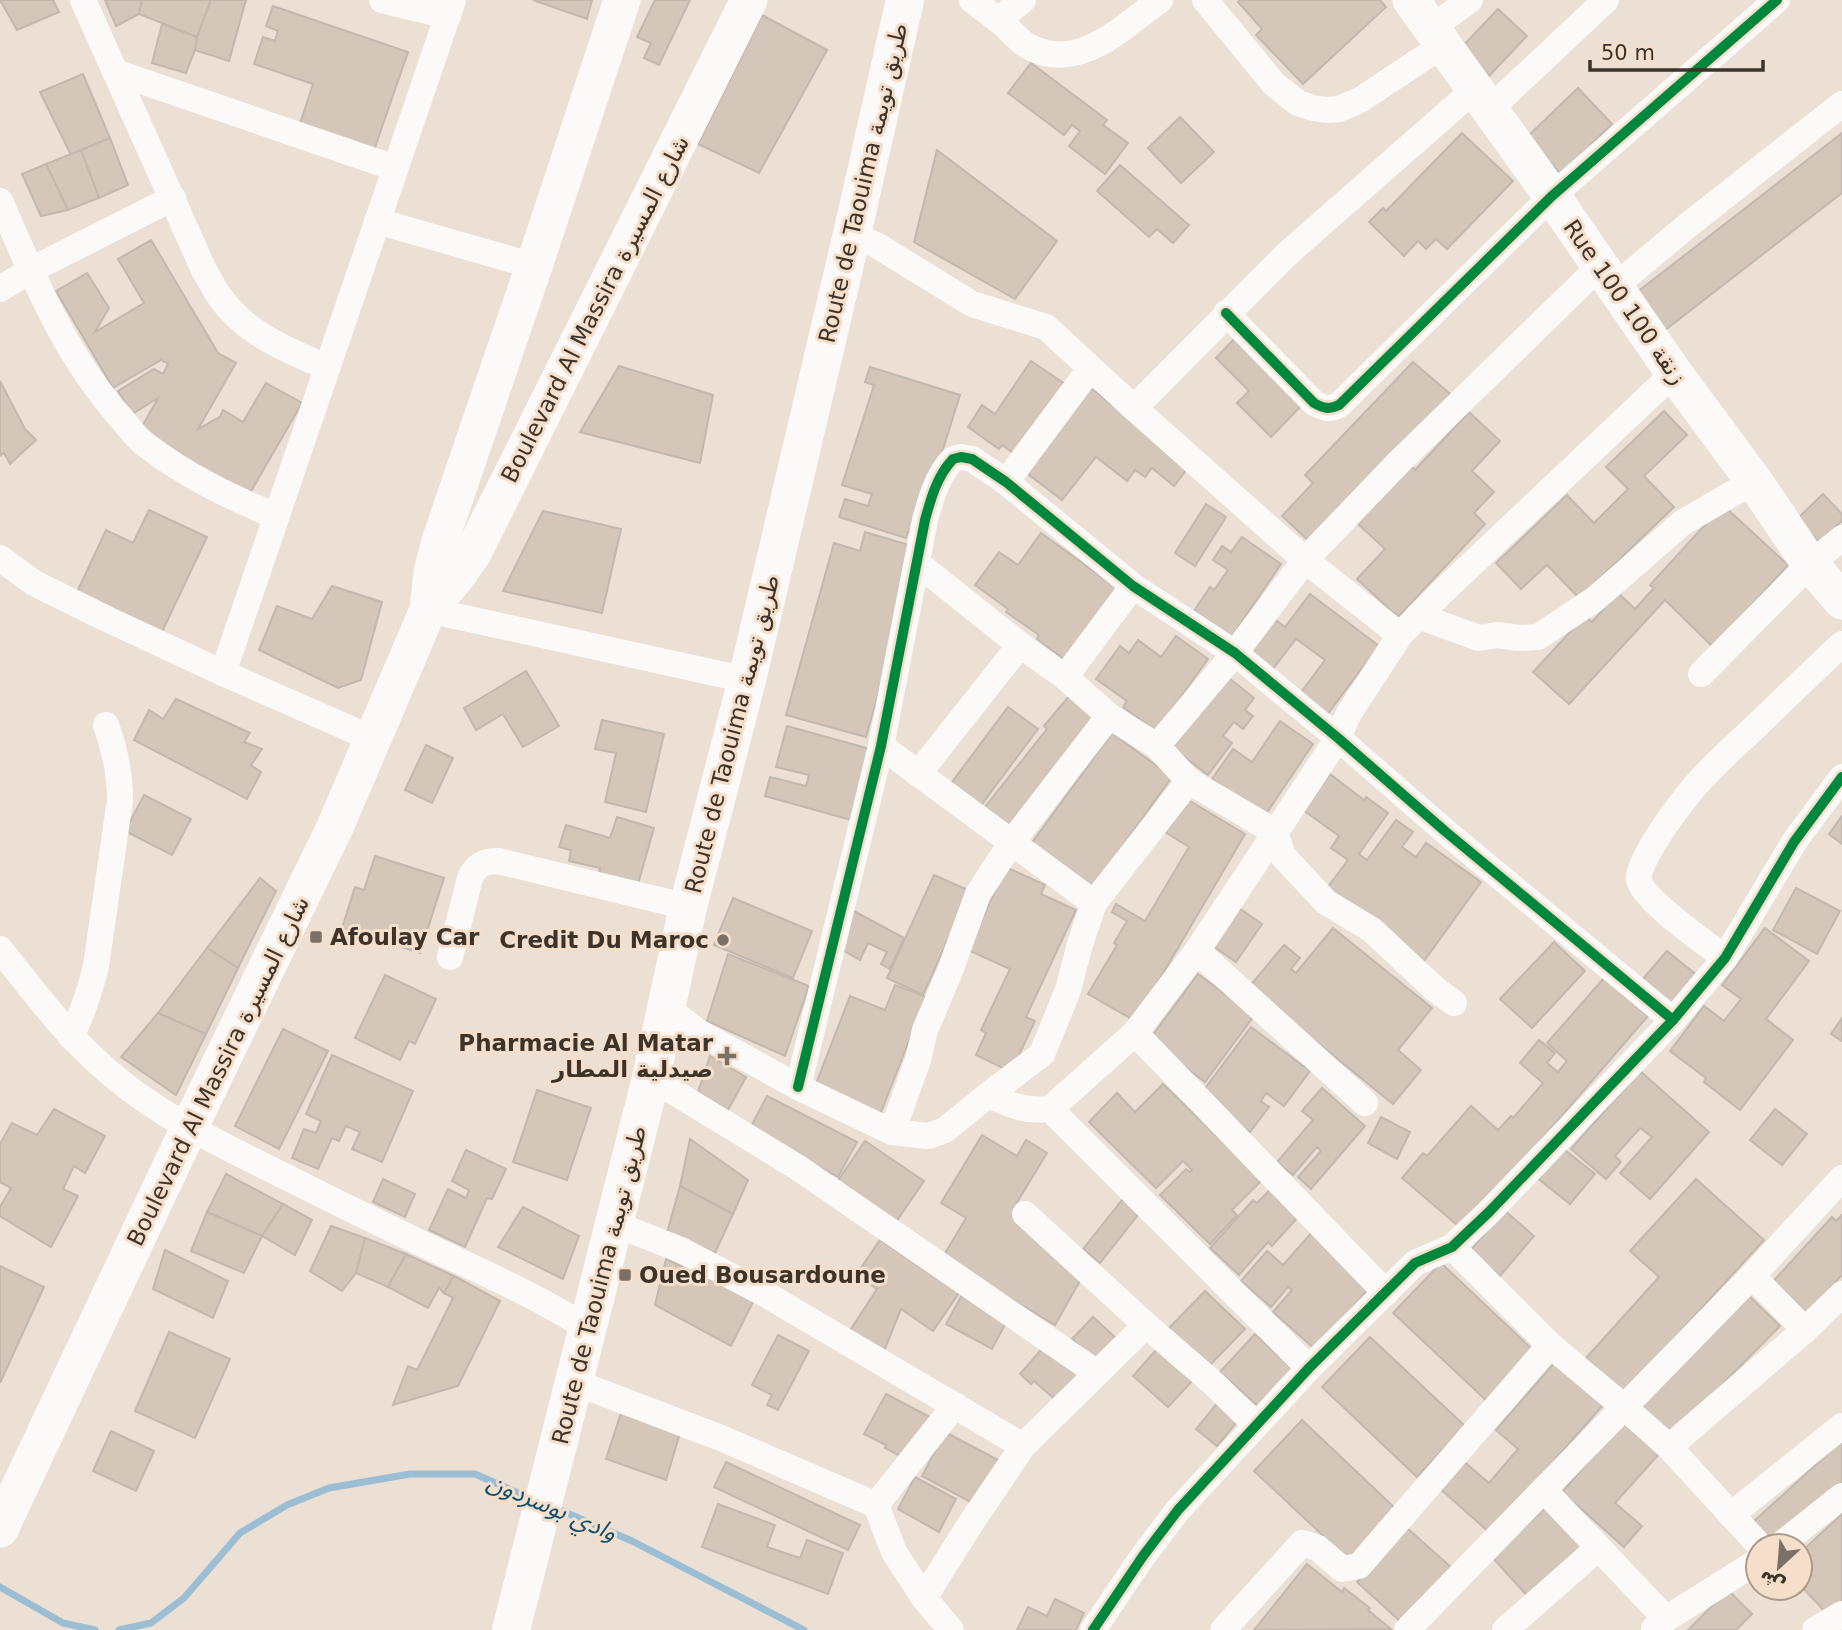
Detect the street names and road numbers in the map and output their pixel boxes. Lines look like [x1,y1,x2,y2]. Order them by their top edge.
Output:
street label: Route de Taouima طريق تويمة [813,21,913,346]
street label: Boulevard Al Massira شارع المسيرة [496,131,695,487]
street label: Rue 100 زنقة 100 [1558,215,1692,390]
street label: Route de Taouima طريق تويمة [680,572,785,896]
street label: Boulevard Al Massira شارع المسيرة [122,892,315,1250]
street label: Route de Taouima طريق تويمة [547,1123,652,1447]

